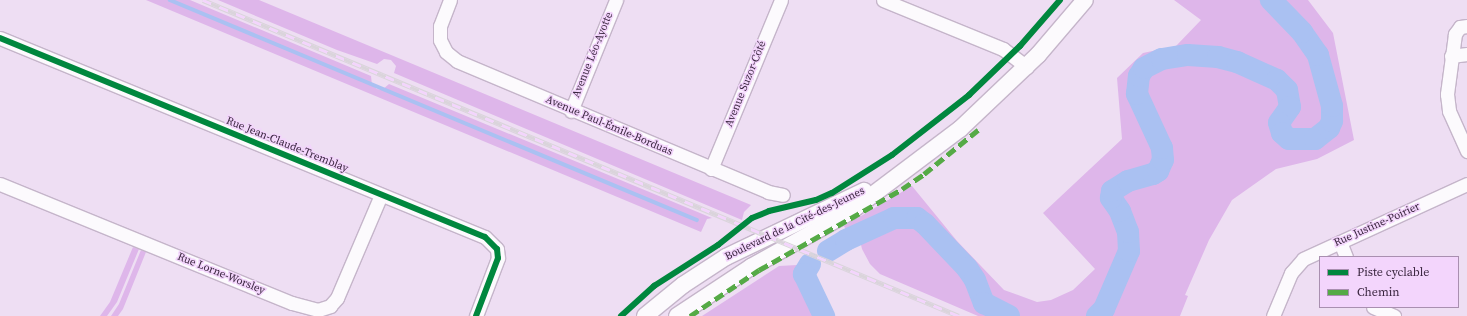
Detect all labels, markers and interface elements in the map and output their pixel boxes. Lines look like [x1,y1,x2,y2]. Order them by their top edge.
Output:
street label: Avenue Léo-Ayotte [570,10,616,100]
street label: Avenue Suzor-Côté [723,39,769,129]
street label: Avenue Paul-Émile-Borduas [544,93,674,159]
street label: Rue Jean-Claude-Tremblay [224,114,350,176]
street label: Boulevard de la Cité-des-Jeunes [723,184,867,264]
street label: Rue Justine-Poirier [1332,200,1422,250]
street label: Rue Lorne-Worsley [175,250,267,298]
legend [1319,256,1459,308]
text: Piste cyclable [1357,264,1429,280]
text: Chemin [1357,284,1400,300]

